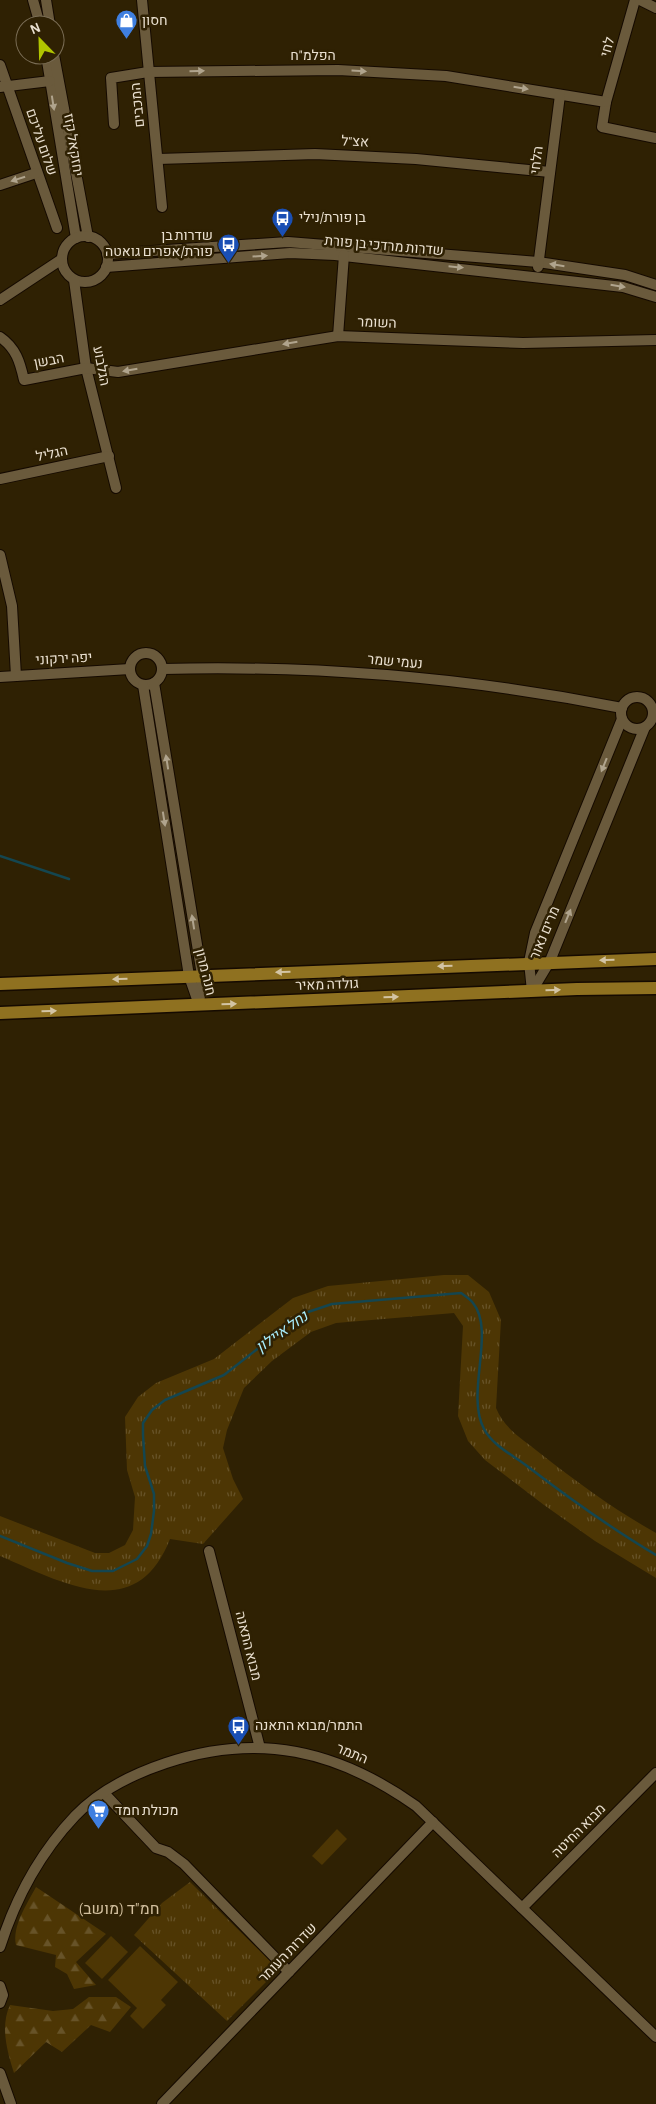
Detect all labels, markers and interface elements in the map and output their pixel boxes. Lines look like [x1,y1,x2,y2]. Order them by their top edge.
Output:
shop icon: חסון [114,9,138,40]
place label: חסון [142,14,168,28]
north arrow [15,15,65,65]
text: N [28,21,43,37]
street label: לחי [599,35,617,59]
street label: הפלמ"ח [290,49,336,63]
one-way arrow [189,67,205,75]
one-way arrow [352,67,368,75]
street label: המכבים [129,82,147,128]
one-way arrow [513,85,529,93]
one-way arrow [49,96,57,112]
street label: שלום עליכם [23,107,59,177]
street label: יחזקאל קזז [61,113,85,177]
street label: אצ"ל [341,134,369,150]
street label: הלחי [528,145,546,175]
one-way arrow [10,175,25,183]
bus stop icon: בן פורת/נילי [271,206,295,237]
place label: בן פורת/נילי [299,211,367,225]
place label: שדרות בן פורת/אפרים גואטה [105,229,213,259]
bus stop icon: שדרות בן פורת/אפרים גואטה [217,232,241,263]
street label: שדרות מרדכי בן פורת [324,234,444,258]
one-way arrow [252,251,268,259]
one-way arrow [549,261,565,269]
one-way arrow [449,263,465,271]
one-way arrow [610,283,626,291]
street label: השומר [357,315,397,331]
one-way arrow [282,339,298,347]
street label: הגלבוע [90,345,112,387]
street label: הבשן [33,351,65,371]
one-way arrow [122,366,138,374]
street label: הגליל [35,444,69,464]
street label: יפה ירקוני [35,651,93,667]
street label: נעמי שמר [367,653,423,671]
one-way arrow [163,753,171,769]
one-way arrow [600,757,607,772]
one-way arrow [160,811,168,827]
street label: מרים נאור [528,904,562,962]
one-way arrow [564,909,572,923]
one-way arrow [189,914,197,930]
street label: חנה מרון [192,947,218,997]
one-way arrow [599,956,615,964]
one-way arrow [437,962,453,970]
one-way arrow [274,969,290,977]
one-way arrow [112,975,128,983]
street label: גולדה מאיר [295,977,359,993]
one-way arrow [546,986,562,994]
one-way arrow [383,993,399,1001]
one-way arrow [221,999,237,1007]
one-way arrow [41,1007,57,1015]
water label: נחל איילון [253,1308,313,1356]
street label: מבוא התאנה [233,1610,263,1682]
bus stop icon: התמר/מבוא התאנה [227,1714,251,1745]
place label: התמר/מבוא התאנה [255,1719,363,1733]
street label: התמר [334,1741,370,1767]
supermarket icon: מכולת חמד [87,1799,111,1830]
street label: מבוא החיטה [549,1801,609,1861]
place label: מכולת חמד [115,1804,178,1818]
district label: חמ"ד (מושב) [79,1901,159,1917]
street label: שדרות העומר [256,1921,320,1985]

